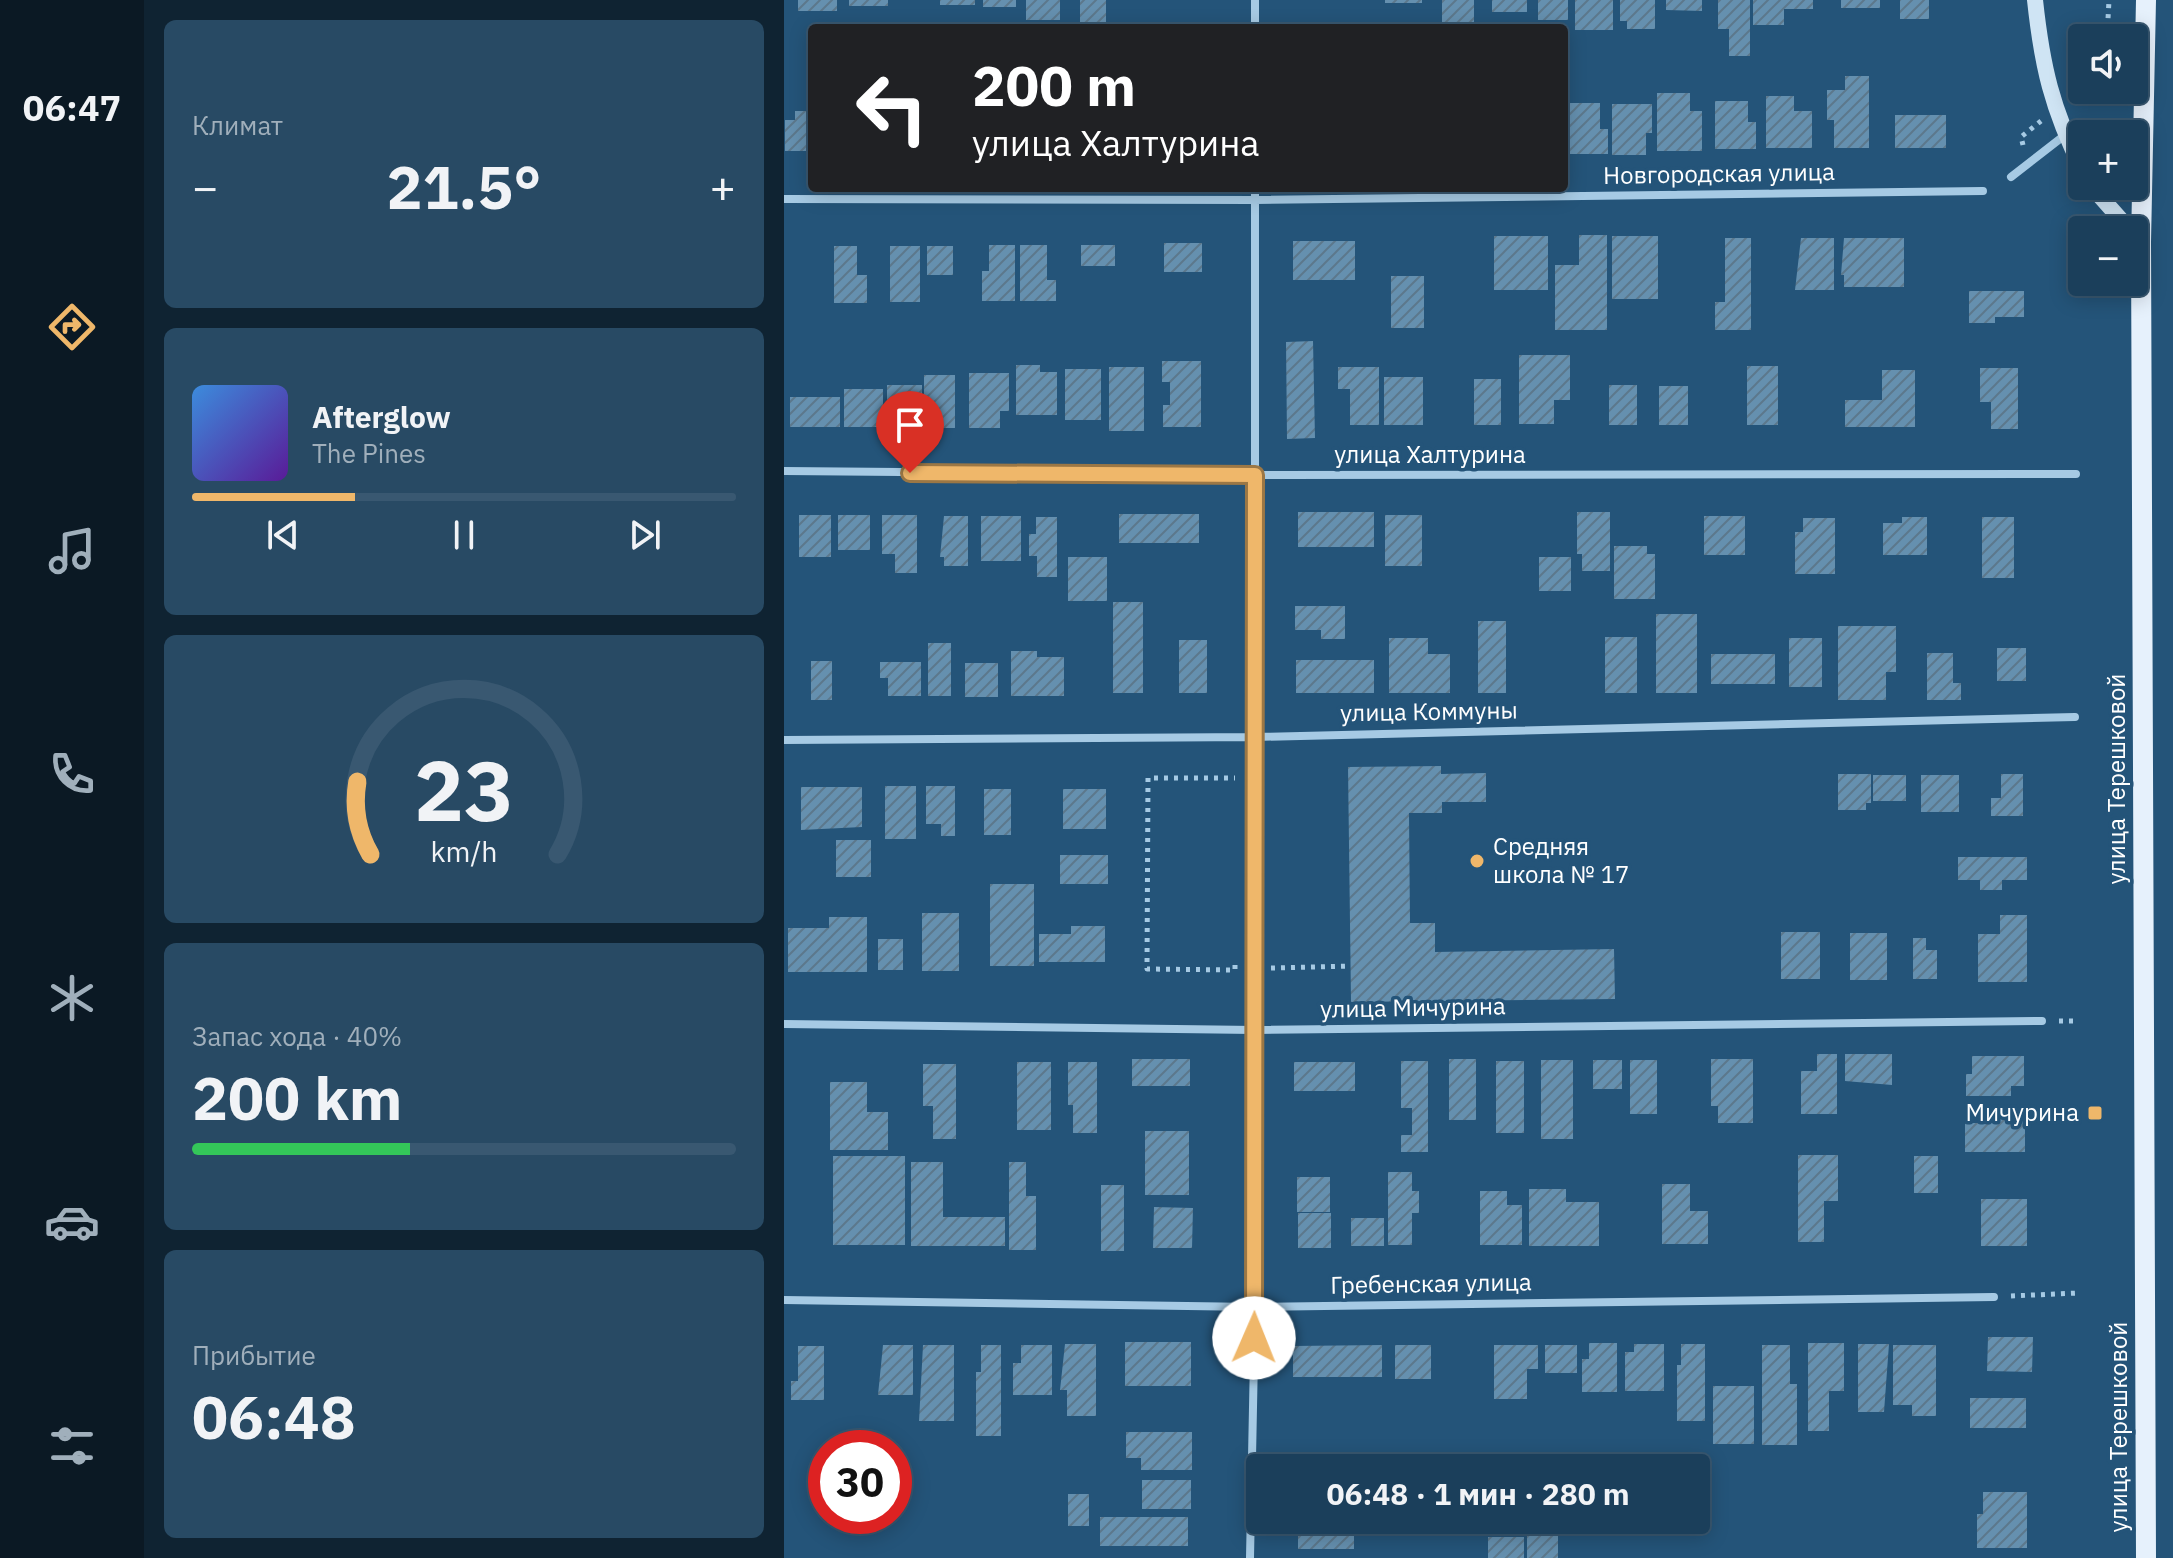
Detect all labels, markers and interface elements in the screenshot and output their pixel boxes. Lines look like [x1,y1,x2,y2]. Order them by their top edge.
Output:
map controls [2068,24,2148,296]
button: sound [2068,24,2148,104]
text: 200 m [972,49,1136,121]
icon: left [840,56,944,160]
text: 06:47 [23,84,121,131]
text: Климат [192,108,283,142]
text: улица Халтурина [972,119,1260,166]
button: + [2068,120,2148,200]
text: 21.5° [387,147,541,226]
street label: Новгородская улица [1603,155,1835,191]
text: − [192,158,218,215]
text: + [710,158,736,215]
button: − [2068,216,2148,296]
icon: directions [44,299,100,355]
pin [876,391,944,473]
text: Afterglow [312,397,451,436]
icon: arrive [888,403,932,447]
text: The Pines [312,436,426,470]
street label: улица Халтурина [1334,438,1526,470]
icon: previous [261,513,305,557]
icon: pause [442,513,486,557]
icon: next [623,513,667,557]
icon: music [44,523,100,579]
street label: улица Терешковой [2100,674,2132,884]
street label: улица Коммуны [1340,693,1518,729]
text: 23 [414,736,514,844]
icon: phone [44,746,100,802]
place label: Средняя школа № 17 [1493,830,1629,890]
text: km/h [430,833,498,870]
marker: Средняя школа № 17 [1468,852,1486,870]
icon: climate [44,970,100,1026]
street label: улица Мичурина [1320,989,1506,1025]
text: Запас хода · 40% [192,1019,402,1053]
text: 200 km [192,1058,402,1137]
place label: Мичурина [1966,1096,2079,1128]
marker: Мичурина [2086,1104,2104,1122]
icon: car [44,1194,100,1250]
street label: Гребенская улица [1330,1265,1532,1301]
position arrow [1212,1296,1296,1380]
street label: улица Терешковой [2102,1322,2134,1532]
text: Прибытие [192,1338,316,1372]
text: 06:48 [192,1377,356,1456]
icon: filters [44,1418,100,1474]
speed limit sign: 30 [808,1430,912,1534]
text: 06:48 · 1 мин · 280 m [1326,1474,1630,1513]

